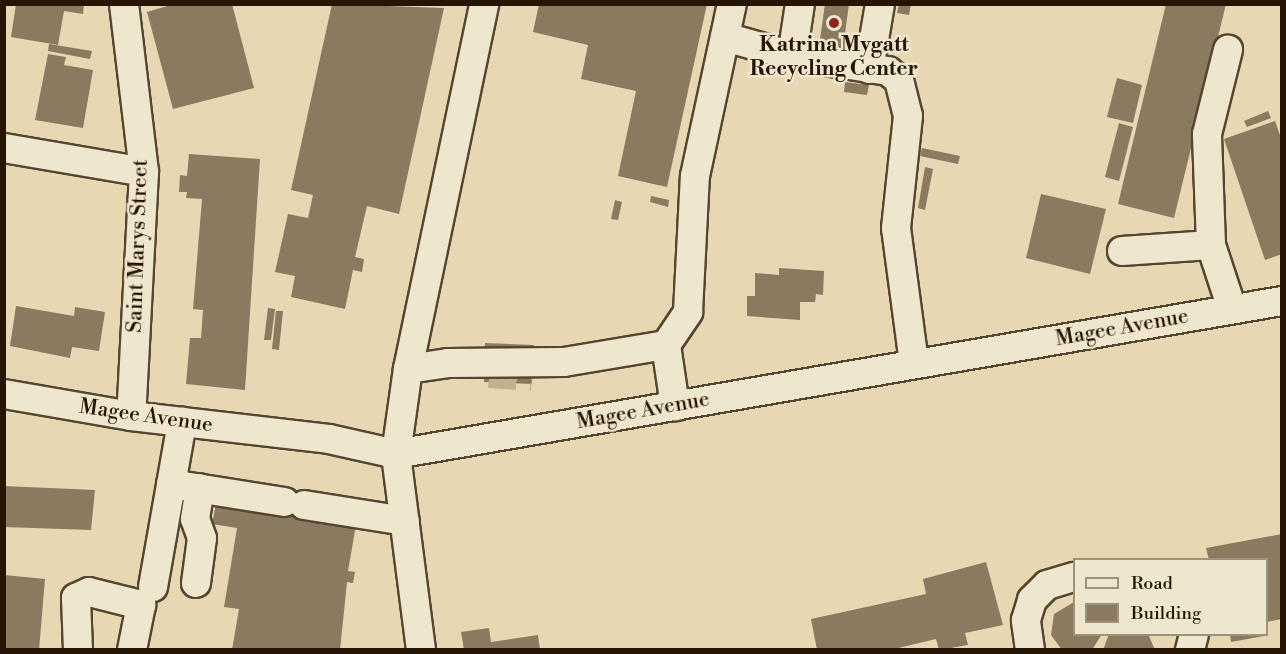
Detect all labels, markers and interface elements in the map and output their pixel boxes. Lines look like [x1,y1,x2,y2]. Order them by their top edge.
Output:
marker: Katrina Mygatt Recycling Center [827,16,841,30]
place label: Katrina Mygatt Recycling Center [750,32,918,82]
street label: Saint Marys Street [122,159,154,333]
street label: Magee Avenue [1054,304,1190,352]
street label: Magee Avenue [575,387,711,435]
street label: Magee Avenue [78,394,214,438]
legend [1073,558,1268,636]
text: Road [1131,572,1173,595]
text: Building [1131,602,1201,625]

